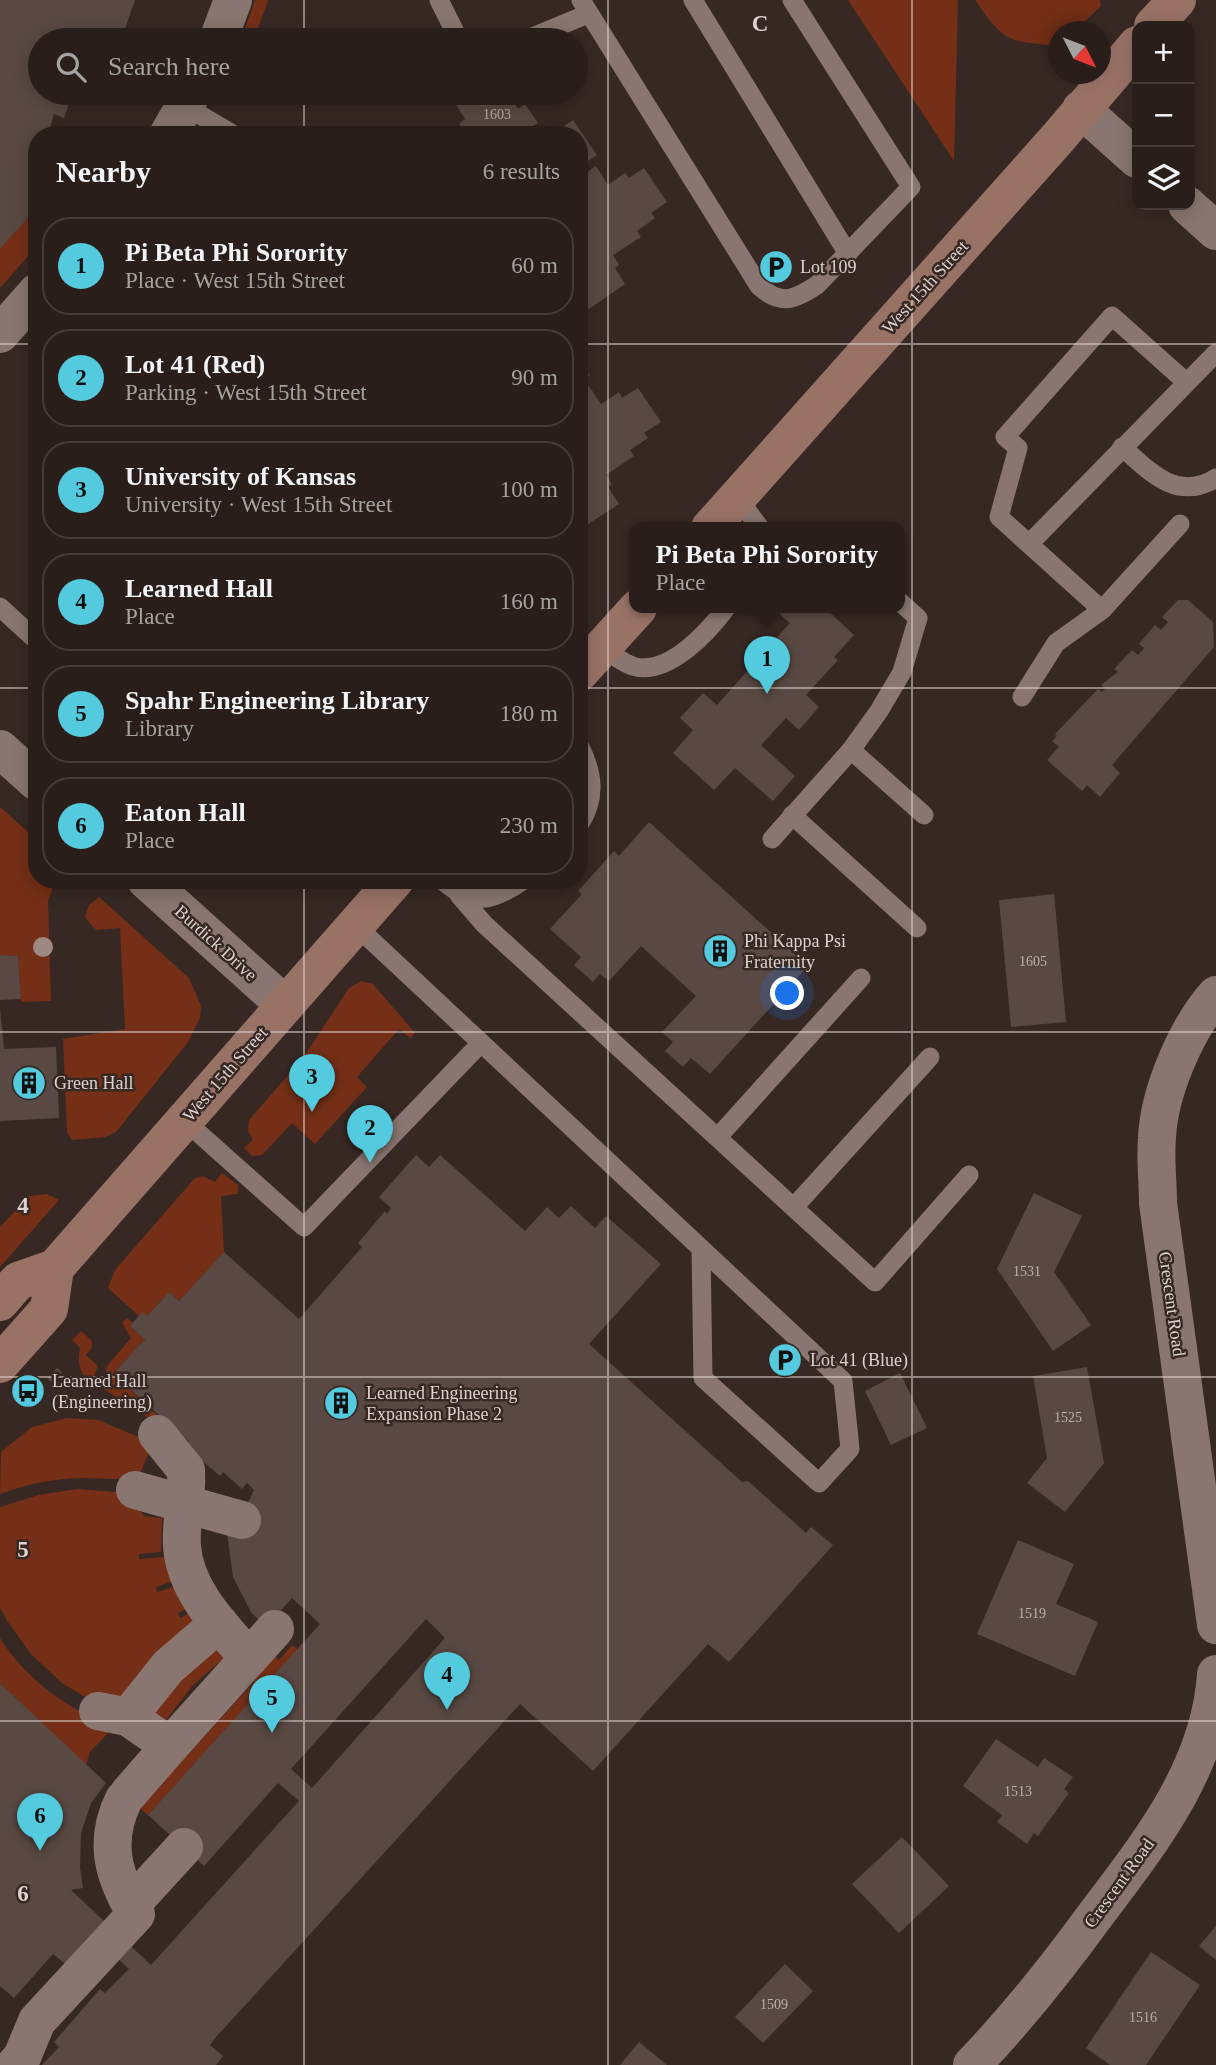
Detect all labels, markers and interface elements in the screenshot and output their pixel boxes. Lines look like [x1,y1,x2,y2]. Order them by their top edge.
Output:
text: C [752,11,768,36]
north arrow [1048,21,1111,84]
map controls [1132,21,1195,210]
button: + [1132,21,1195,84]
search box [28,28,588,105]
icon: search [52,48,90,86]
text: Search here [108,52,230,81]
button: − [1132,84,1195,147]
house number: 1603 [483,107,511,122]
button: layers [1132,147,1195,210]
text: Nearby [56,155,151,188]
text: 6 results [483,159,560,184]
street label: West 15th Street [878,236,972,338]
text: Pi Beta Phi Sorority [125,238,348,267]
parking icon: Lot 109 [757,248,795,286]
text: 1 [75,253,87,278]
text: 60 m [511,253,558,278]
place label: Lot 109 [800,257,857,277]
text: Place · West 15th Street [125,268,345,293]
text: Lot 41 (Red) [125,350,265,379]
text: 2 [75,365,87,390]
text: 90 m [511,365,558,390]
text: Parking · West 15th Street [125,380,367,405]
text: University of Kansas [125,462,356,491]
text: 3 [75,477,87,502]
text: 100 m [500,477,558,502]
text: University · West 15th Street [125,492,392,517]
popup [629,522,905,613]
text: Pi Beta Phi Sorority [656,540,878,569]
text: Place [656,570,705,595]
text: Learned Hall [125,574,273,603]
text: 4 [75,589,87,614]
text: 160 m [500,589,558,614]
text: Place [125,604,175,629]
pin: 1 [744,636,790,694]
text: Spahr Engineering Library [125,686,429,715]
text: 5 [75,701,87,726]
text: 180 m [500,701,558,726]
text: Library [125,716,194,741]
text: Eaton Hall [125,798,246,827]
text: 6 [75,813,87,838]
text: 230 m [500,813,558,838]
text: Place [125,828,175,853]
street label: Burdick Drive [171,901,261,985]
place label: Phi Kappa Psi Fraternity [744,931,846,972]
building icon: Phi Kappa Psi Fraternity [701,932,739,970]
house number: 1605 [1019,954,1047,969]
your location [770,976,804,1010]
street label: West 15th Street [179,1023,271,1125]
pin: 3 [289,1054,335,1112]
building icon: Green Hall [10,1064,48,1102]
place label: Green Hall [54,1073,133,1093]
pin: 2 [347,1105,393,1163]
text: 4 [17,1193,29,1218]
street label: Crescent Road [1155,1250,1189,1358]
house number: 1531 [1013,1264,1041,1279]
parking icon: Lot 41 (Blue) [766,1341,804,1379]
place label: Lot 41 (Blue) [810,1350,908,1371]
place label: Learned Hall (Engineering) [52,1371,152,1413]
bus stop icon: Learned Hall (Engineering) [9,1372,47,1410]
place label: Learned Engineering Expansion Phase 2 [366,1383,517,1424]
building icon: Learned Engineering Expansion Phase 2 [322,1384,360,1422]
house number: 1525 [1054,1410,1082,1425]
text: 5 [17,1537,29,1562]
house number: 1519 [1018,1606,1046,1621]
pin: 4 [424,1652,470,1710]
pin: 5 [249,1675,295,1733]
house number: 1513 [1004,1784,1032,1799]
pin: 6 [17,1793,63,1851]
street label: Crescent Road [1080,1834,1158,1932]
text: 6 [17,1881,29,1906]
house number: 1509 [760,1997,788,2012]
house number: 1516 [1129,2010,1157,2025]

